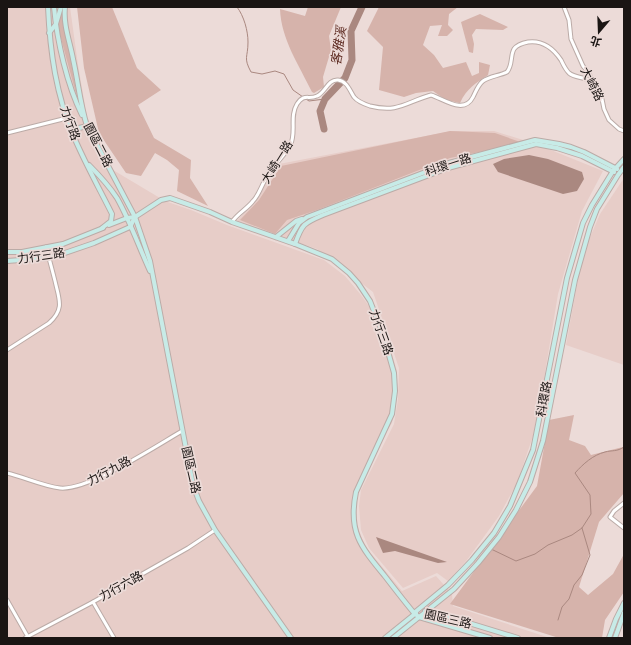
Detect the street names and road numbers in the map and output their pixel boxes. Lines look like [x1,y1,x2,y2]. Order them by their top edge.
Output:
street label: 大崎路 [577,64,607,104]
street label: 力行路 [56,103,84,143]
street label: 園區二路 [80,120,116,170]
street label: 大崎一路 [257,137,297,187]
street label: 科環一路 [423,150,473,180]
street label: 力行三路 [16,245,66,267]
street label: 力行三路 [365,307,397,357]
street label: 科環路 [533,380,555,418]
street label: 園區二路 [178,445,204,495]
street label: 力行九路 [84,453,134,489]
street label: 力行六路 [96,567,146,605]
street label: 園區三路 [423,606,473,632]

